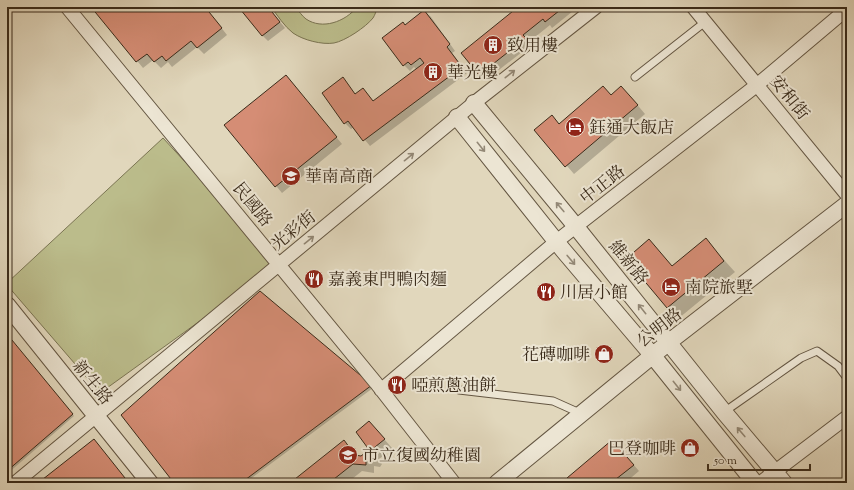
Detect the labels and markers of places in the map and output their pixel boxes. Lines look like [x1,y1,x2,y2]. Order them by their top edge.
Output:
building icon: 致用樓 [482,34,504,56]
place label: 致用樓 [507,35,558,59]
building icon: 華光樓 [422,61,444,83]
place label: 華光樓 [447,62,498,86]
hotel icon: 鈺通大飯店 [564,116,586,138]
place label: 鈺通大飯店 [589,117,674,141]
school or university icon: 華南高商 [280,165,302,187]
place label: 華南高商 [305,166,373,190]
restaurant icon: 嘉義東門鴨肉麵 [303,268,325,290]
place label: 嘉義東門鴨肉麵 [328,269,447,293]
hotel icon: 南院旅墅 [660,276,682,298]
place label: 南院旅墅 [685,277,753,301]
restaurant icon: 川居小館 [535,281,557,303]
place label: 川居小館 [560,282,628,306]
shop icon: 花磚咖啡 [593,343,615,365]
place label: 花磚咖啡 [522,344,590,368]
restaurant icon: 啞煎蔥油餅 [386,374,408,396]
place label: 啞煎蔥油餅 [411,375,496,399]
shop icon: 巴登咖啡 [679,437,701,459]
place label: 巴登咖啡 [608,438,676,462]
school or university icon: 市立復國幼稚園 [337,444,359,466]
place label: 市立復國幼稚園 [362,445,481,469]

